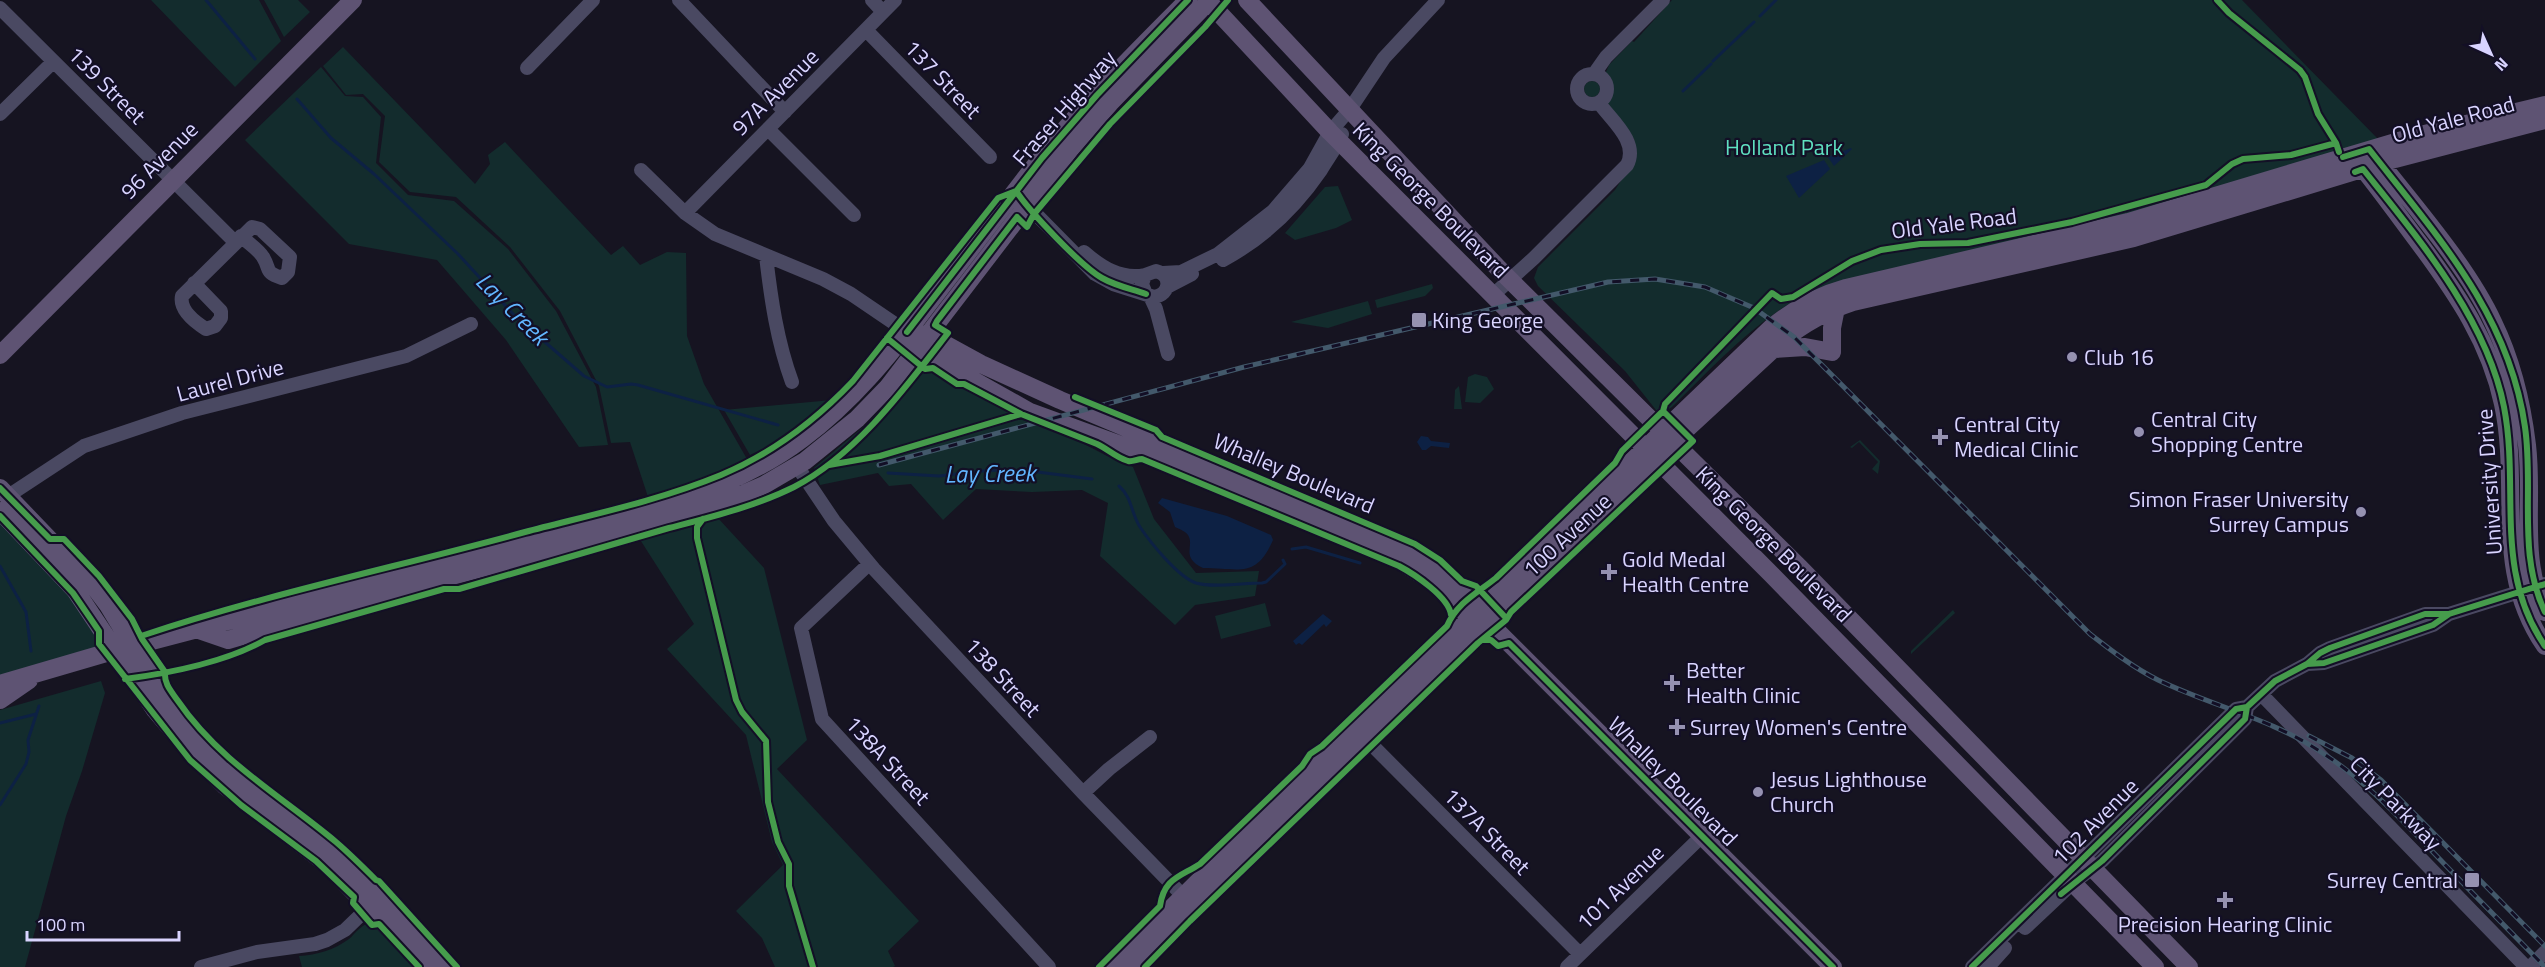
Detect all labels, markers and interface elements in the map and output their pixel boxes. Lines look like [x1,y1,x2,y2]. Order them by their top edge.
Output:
north arrow [2461,24,2521,84]
street label: 137 Street [897,32,990,126]
street label: 139 Street [60,38,154,132]
street label: 97A Avenue [724,41,826,143]
street label: Fraser Highway [1004,42,1124,174]
text: N [2489,52,2514,77]
street label: Old Yale Road [2388,86,2518,152]
street label: 96 Avenue [112,113,206,207]
street label: King George Boulevard [1345,114,1517,286]
park label: Holland Park [1725,130,1843,164]
street label: Old Yale Road [1889,198,2019,248]
water label: Lay Creek [468,264,560,355]
place label: King George [1432,303,1543,337]
marker: King George [1410,311,1428,329]
place label: Club 16 [2084,340,2154,374]
street label: Laurel Drive [173,349,287,411]
marker: Club 16 [2065,350,2079,364]
place label: Central City Shopping Centre [2151,402,2303,461]
place label: Central City Medical Clinic [1954,407,2079,466]
street label: University Drive [2467,408,2511,556]
street label: Whalley Boulevard [1208,424,1380,522]
marker: Central City Shopping Centre [2132,425,2146,439]
marker: Central City Medical Clinic [1931,428,1949,446]
water label: Lay Creek [944,454,1039,492]
street label: King George Boulevard [1688,458,1860,630]
place label: Simon Fraser University Surrey Campus [2129,482,2349,541]
street label: 100 Avenue [1515,485,1619,585]
marker: Simon Fraser University Surrey Campus [2354,505,2368,519]
place label: Gold Medal Health Centre [1622,542,1749,601]
marker: Gold Medal Health Centre [1600,563,1618,581]
street label: 138 Street [957,629,1049,725]
place label: Better Health Clinic [1686,653,1800,712]
marker: Better Health Clinic [1663,674,1681,692]
street label: 138A Street [837,708,939,813]
street label: Whalley Boulevard [1600,708,1746,854]
place label: Surrey Women's Centre [1690,710,1907,744]
marker: Surrey Women's Centre [1668,718,1686,736]
street label: City Parkway [2342,748,2450,858]
place label: Jesus Lighthouse Church [1770,762,1927,821]
street label: 102 Avenue [2044,770,2146,872]
street label: 137A Street [1436,780,1539,883]
marker: Jesus Lighthouse Church [1751,785,1765,799]
street label: 101 Avenue [1568,836,1672,938]
place label: Surrey Central [2327,863,2458,897]
marker: Surrey Central [2463,871,2481,889]
marker: Precision Hearing Clinic [2216,891,2234,909]
scale bar [27,904,178,942]
place label: Precision Hearing Clinic [2118,907,2332,941]
text: 100 m [36,911,85,938]

